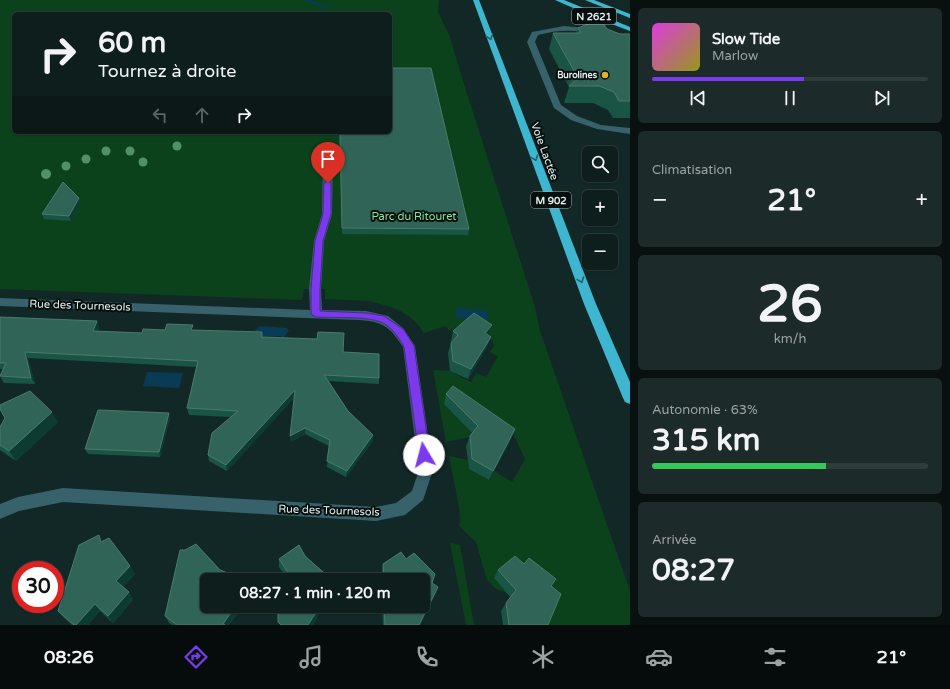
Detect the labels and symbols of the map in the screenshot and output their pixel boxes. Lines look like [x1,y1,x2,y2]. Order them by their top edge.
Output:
road number: N 2621 [572,8,616,24]
one-way arrow [485,33,493,40]
place label: Burolines [557,70,598,81]
marker: Burolines [600,70,610,80]
street label: Voie Lactée [528,121,561,182]
pin [311,142,345,183]
one-way arrow [531,155,539,162]
road number: M 902 [531,192,571,208]
park label: Parc du Ritouret [371,210,457,223]
one-way arrow [576,277,584,284]
street label: Rue des Tournesols [29,297,131,314]
position arrow [403,434,445,476]
street label: Rue des Tournesols [278,502,380,519]
speed limit sign: 30 [12,561,64,613]

